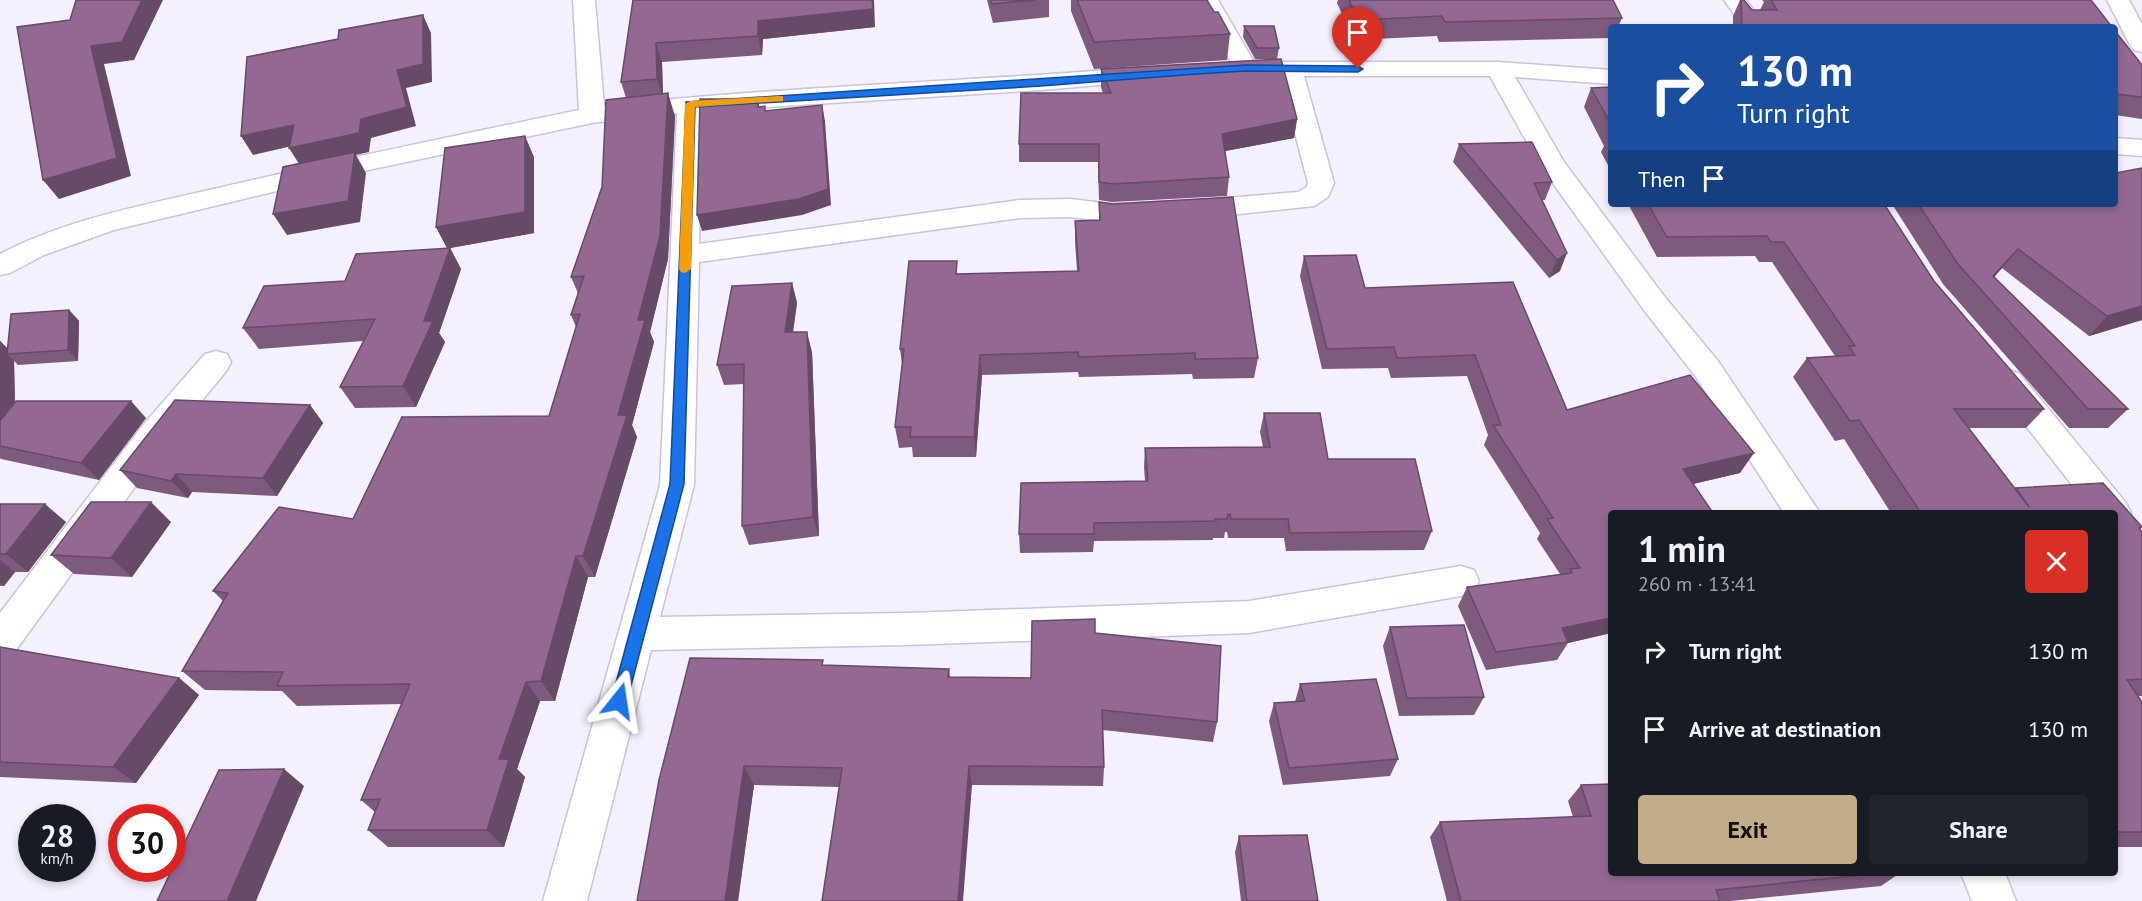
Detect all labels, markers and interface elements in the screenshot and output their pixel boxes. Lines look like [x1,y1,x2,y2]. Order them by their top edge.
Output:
pin [1332,7,1383,69]
icon: arrive [1341,16,1374,49]
text: 130 m [1737,43,1853,98]
icon: right [1638,48,1716,126]
text: Turn right [1737,96,1850,130]
icon: arrive [1697,162,1730,195]
text: Then [1638,165,1685,193]
text: 1 min [1638,525,1726,572]
button: close [2025,530,2088,593]
text: 260 m · 13:41 [1638,571,1756,597]
icon: right [1638,635,1671,668]
text: Turn right [1689,637,1781,665]
text: 130 m [2028,637,2088,665]
position arrow [587,669,651,733]
icon: arrive [1638,713,1671,746]
text: Arrive at destination [1689,715,1881,743]
text: 130 m [2028,715,2088,743]
button: Exit [1638,795,1857,864]
button: Share [1869,795,2088,864]
speed limit sign: 30 [108,804,186,882]
text: 28 [40,816,74,855]
text: km/h [41,849,73,868]

